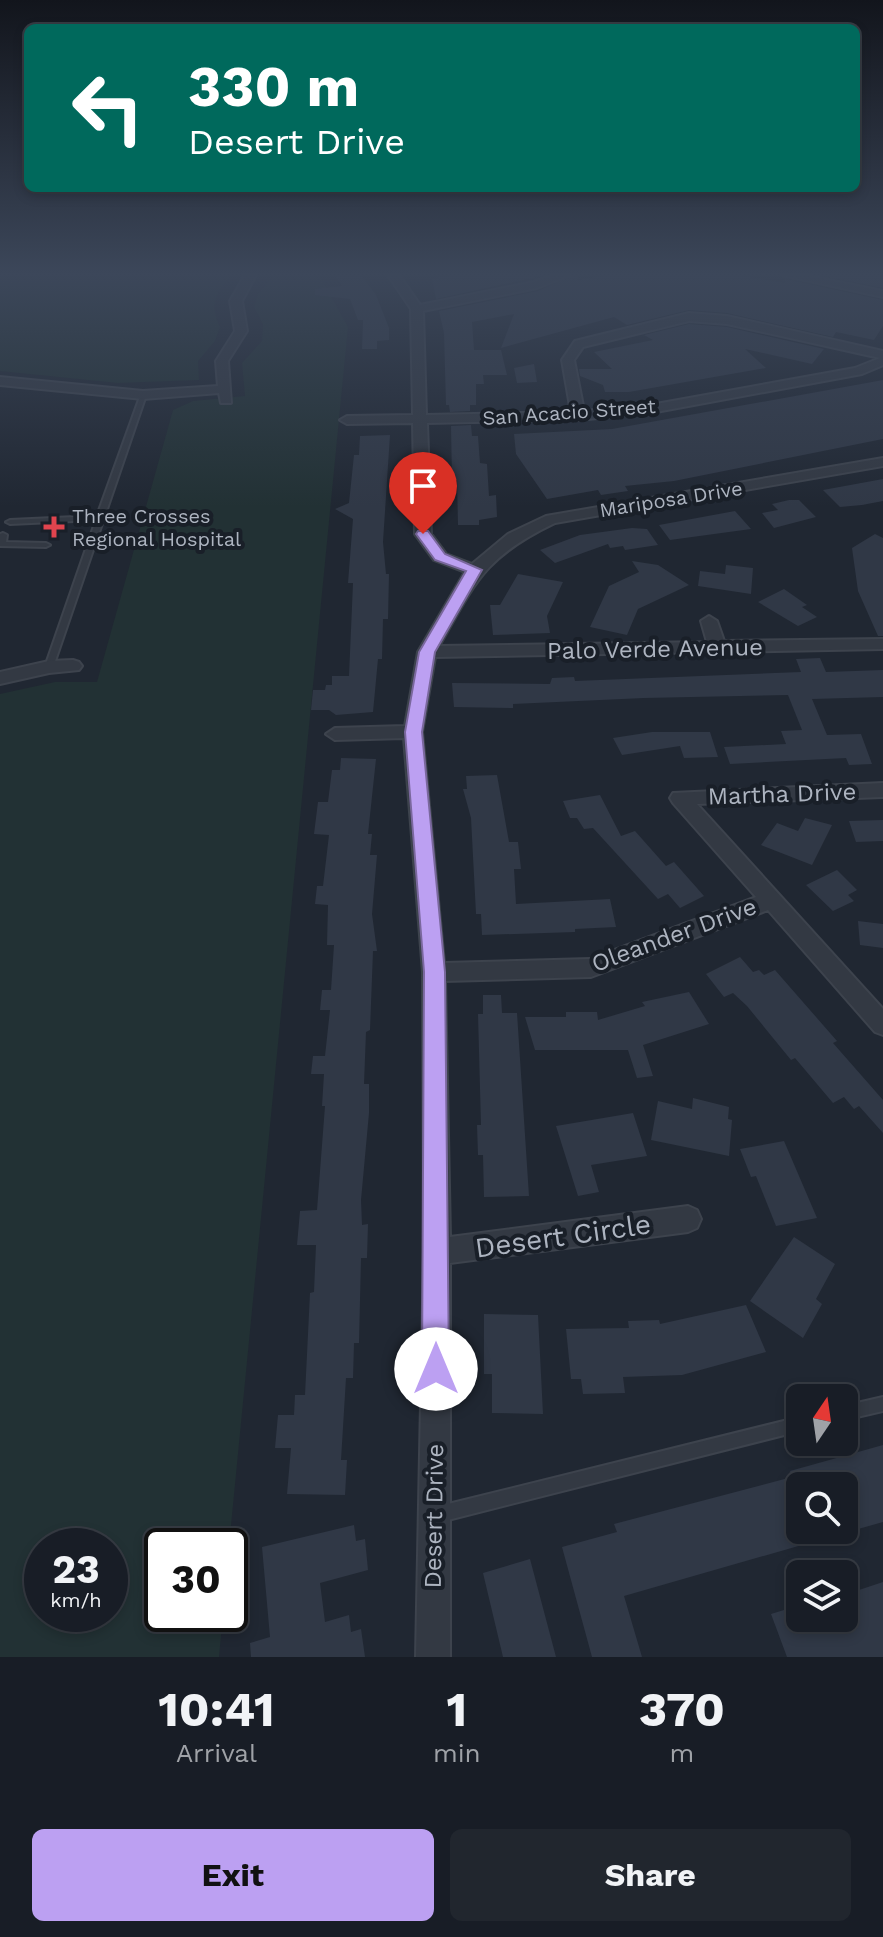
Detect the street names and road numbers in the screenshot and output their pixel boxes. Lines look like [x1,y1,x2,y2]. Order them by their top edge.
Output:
street label: San Acacio Street [482,394,657,430]
street label: Mariposa Drive [598,476,744,522]
street label: Palo Verde Avenue [547,633,763,665]
street label: Martha Drive [707,777,857,811]
street label: Oleander Drive [588,892,760,978]
street label: Desert Circle [473,1207,653,1265]
street label: Desert Drive [419,1443,449,1589]

